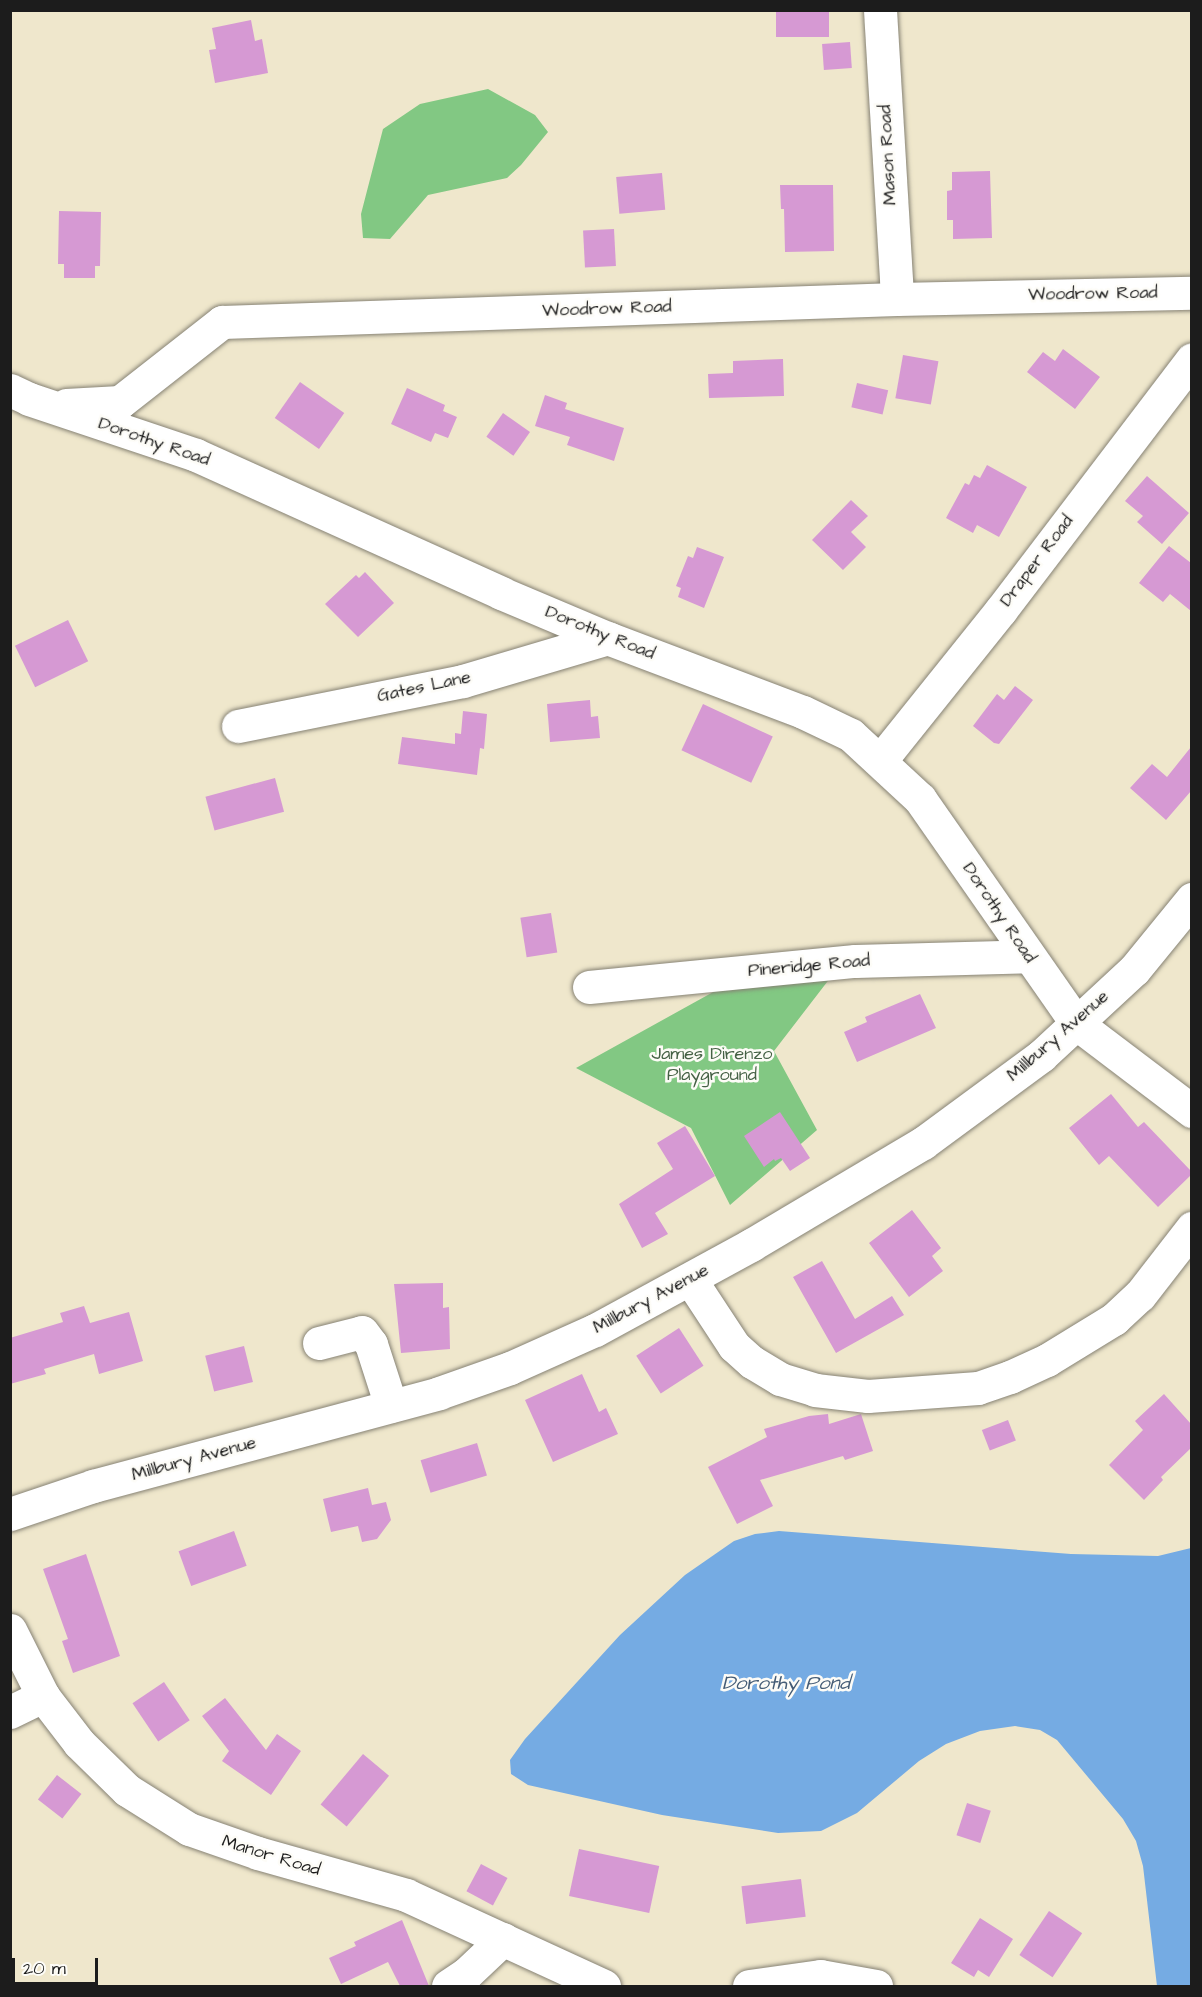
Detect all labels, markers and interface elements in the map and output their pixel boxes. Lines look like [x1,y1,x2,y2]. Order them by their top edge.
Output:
street label: Mason Road [875,104,901,206]
street label: Woodrow Road [1028,282,1158,306]
street label: Woodrow Road [542,296,672,322]
street label: Dorothy Road [95,413,213,471]
street label: Draper Road [996,511,1078,611]
street label: Dorothy Road [542,601,658,665]
street label: Gates Lane [375,667,473,707]
street label: Dorothy Road [957,859,1041,967]
street label: Pineridge Road [747,950,871,982]
street label: Millbury Avenue [1003,986,1113,1086]
park label: James Direnzo Playground [652,1044,772,1086]
street label: Millbury Avenue [589,1259,713,1339]
street label: Millbury Avenue [129,1432,259,1486]
water label: Dorothy Pond [722,1671,850,1695]
street label: Manor Road [219,1831,323,1881]
scale bar [15,1946,100,1984]
text: 20 m [23,1956,66,1981]

